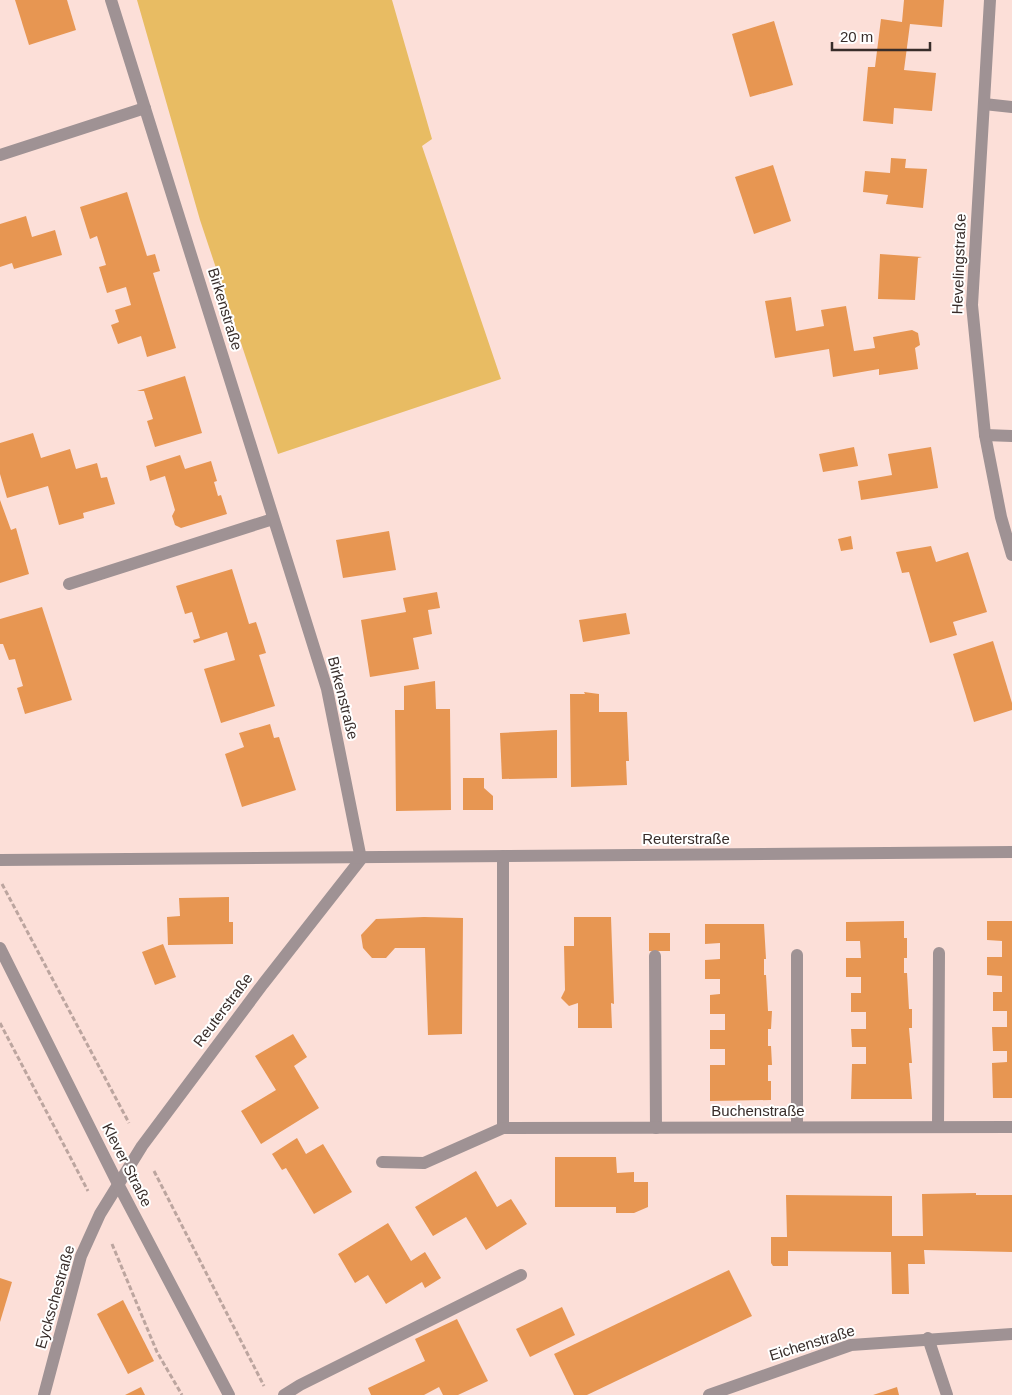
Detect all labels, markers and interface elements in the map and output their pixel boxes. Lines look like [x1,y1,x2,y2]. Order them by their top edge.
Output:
scale bar [832,20,930,52]
text: 20 m [840,28,873,45]
street label: Hevelingstraße [948,213,969,315]
street label: Birkenstraße [205,266,246,352]
street label: Birkenstraße [325,655,362,741]
street label: Reuterstraße [642,830,730,847]
street label: Reuterstraße [189,970,256,1050]
street label: Buchenstraße [711,1102,805,1119]
street label: Klever Straße [99,1120,156,1209]
street label: Eyckschestraße [32,1243,77,1350]
street label: Eichenstraße [767,1321,857,1364]

